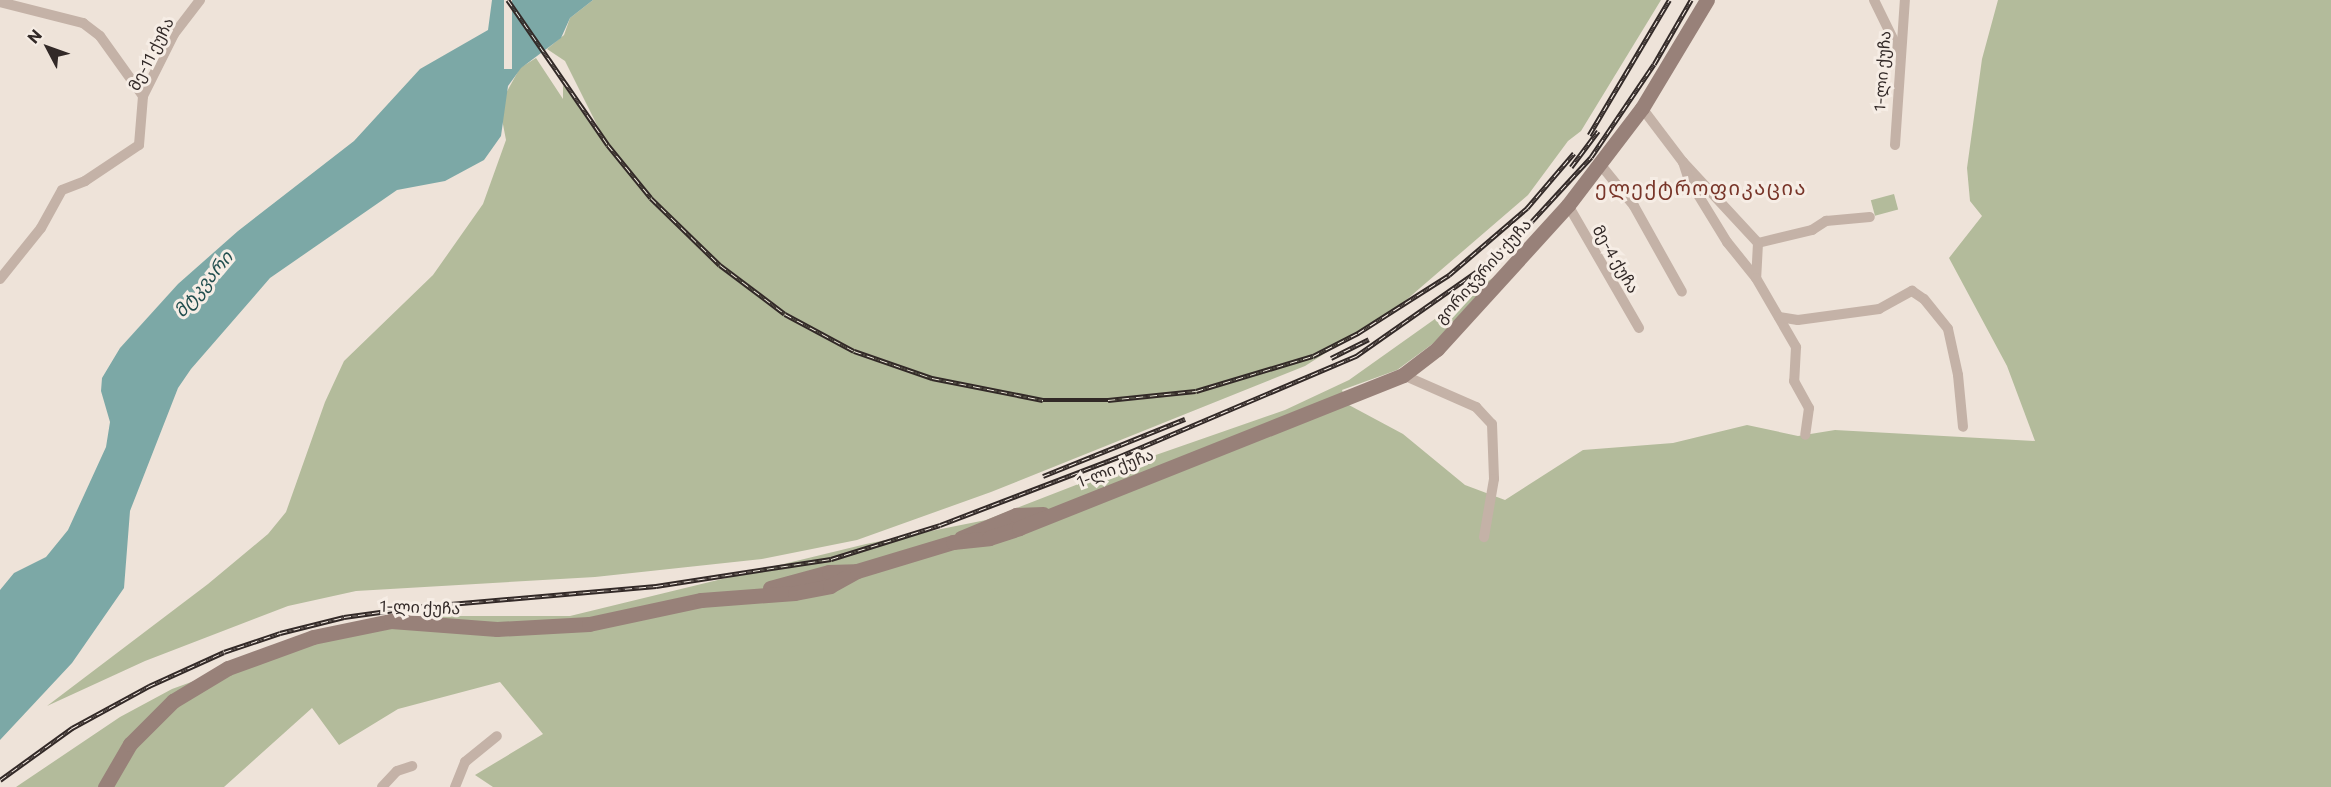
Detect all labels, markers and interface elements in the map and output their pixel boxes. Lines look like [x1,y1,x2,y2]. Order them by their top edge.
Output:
street label: მე-11 ქუჩა [124,14,178,94]
north arrow [18,18,78,78]
text: N [23,25,45,47]
street label: 1-ლი ქუჩა [1870,30,1894,112]
district label: ელექტროფიკაცია [1595,175,1807,199]
street label: გორიჯვრის ქუჩა [1431,215,1535,327]
street label: მე-4 ქუჩა [1589,221,1643,297]
water label: მტკვარი [169,247,237,321]
street label: 1-ლი ქუჩა [1074,445,1156,491]
street label: 1-ლი ქუჩა [379,596,461,618]

